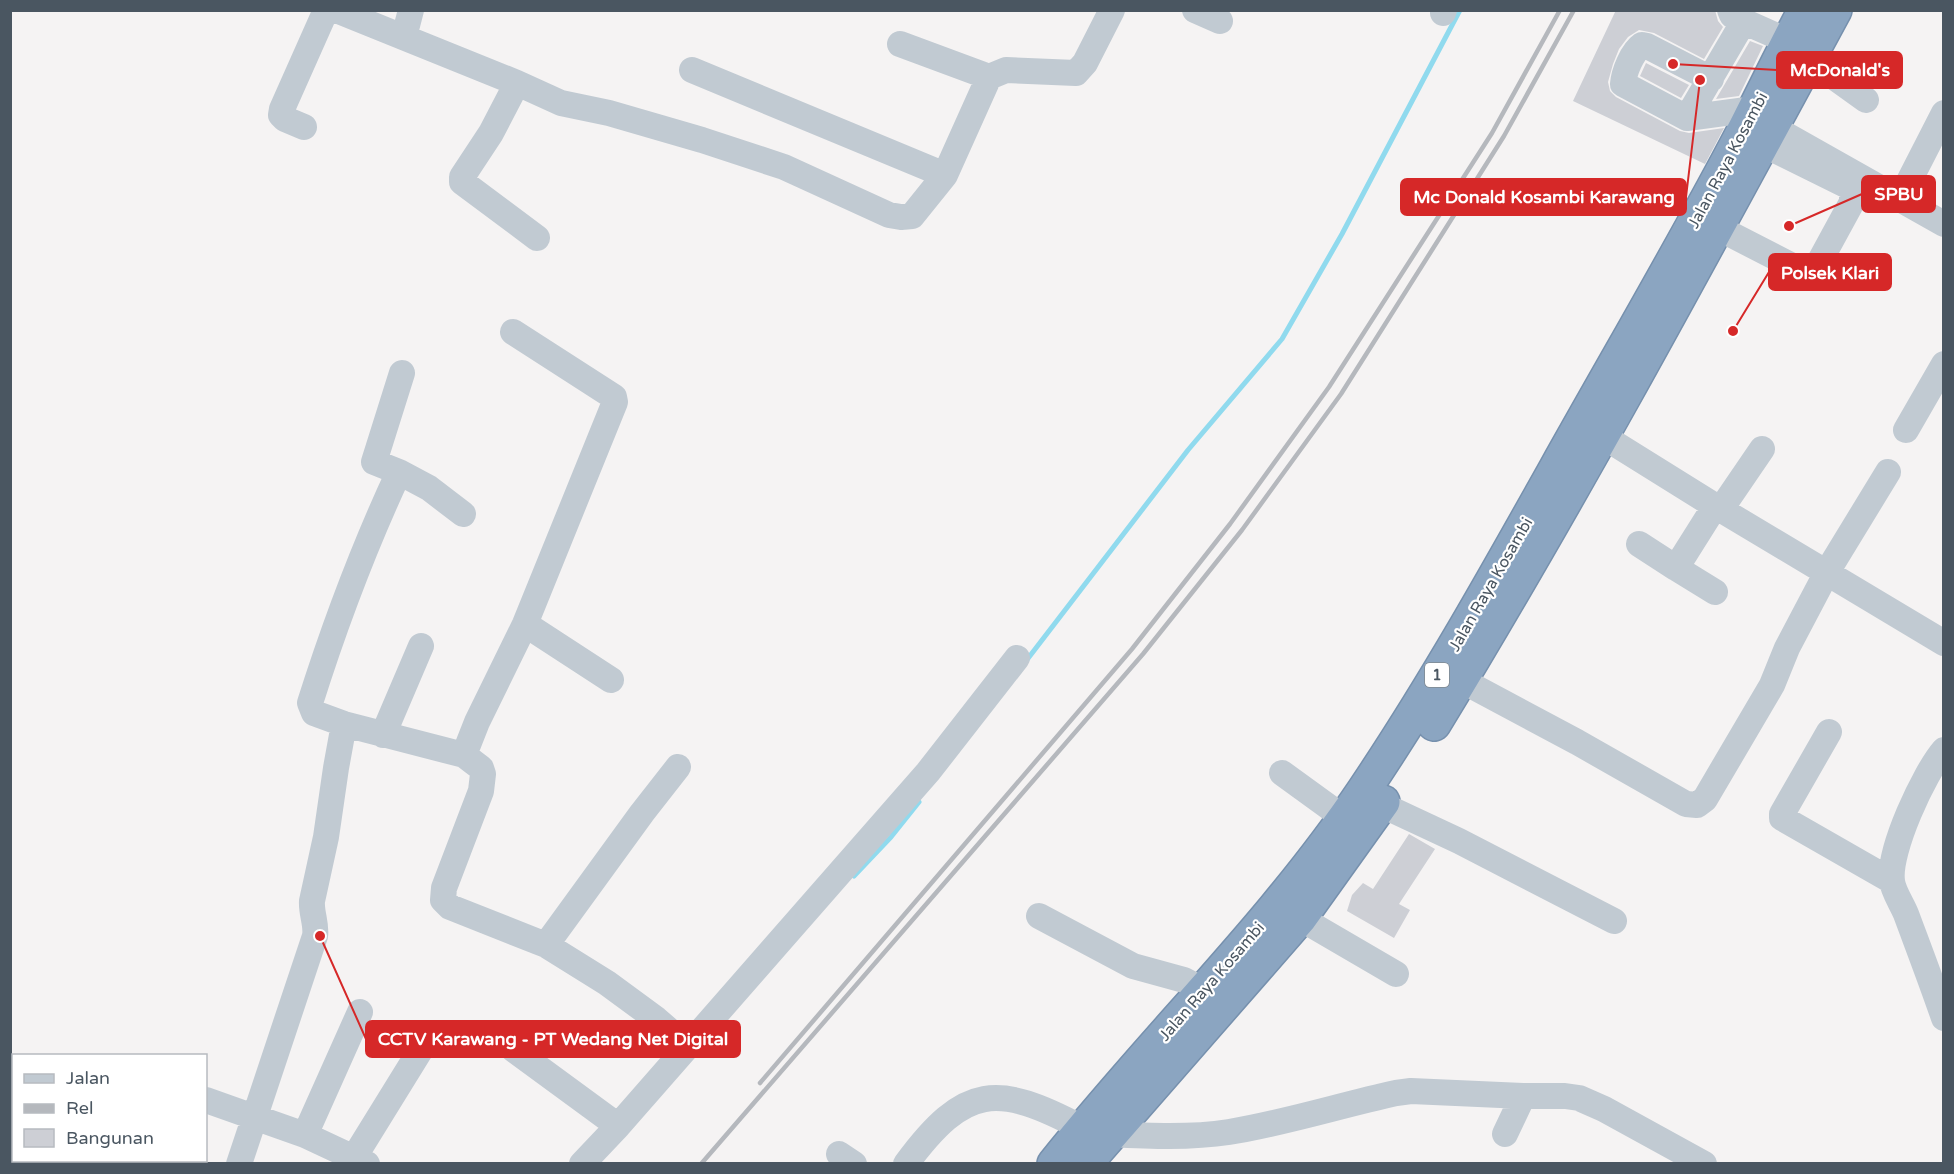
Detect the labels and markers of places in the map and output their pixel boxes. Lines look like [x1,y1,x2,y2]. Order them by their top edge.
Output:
callout: McDonald's [1777,52,1902,88]
callout: SPBU [1862,176,1935,212]
callout: Mc Donald Kosambi Karawang [1401,179,1686,215]
callout: Polsek Klari [1769,254,1891,290]
callout: CCTV Karawang - PT Wedang Net Digital [366,1021,740,1057]

